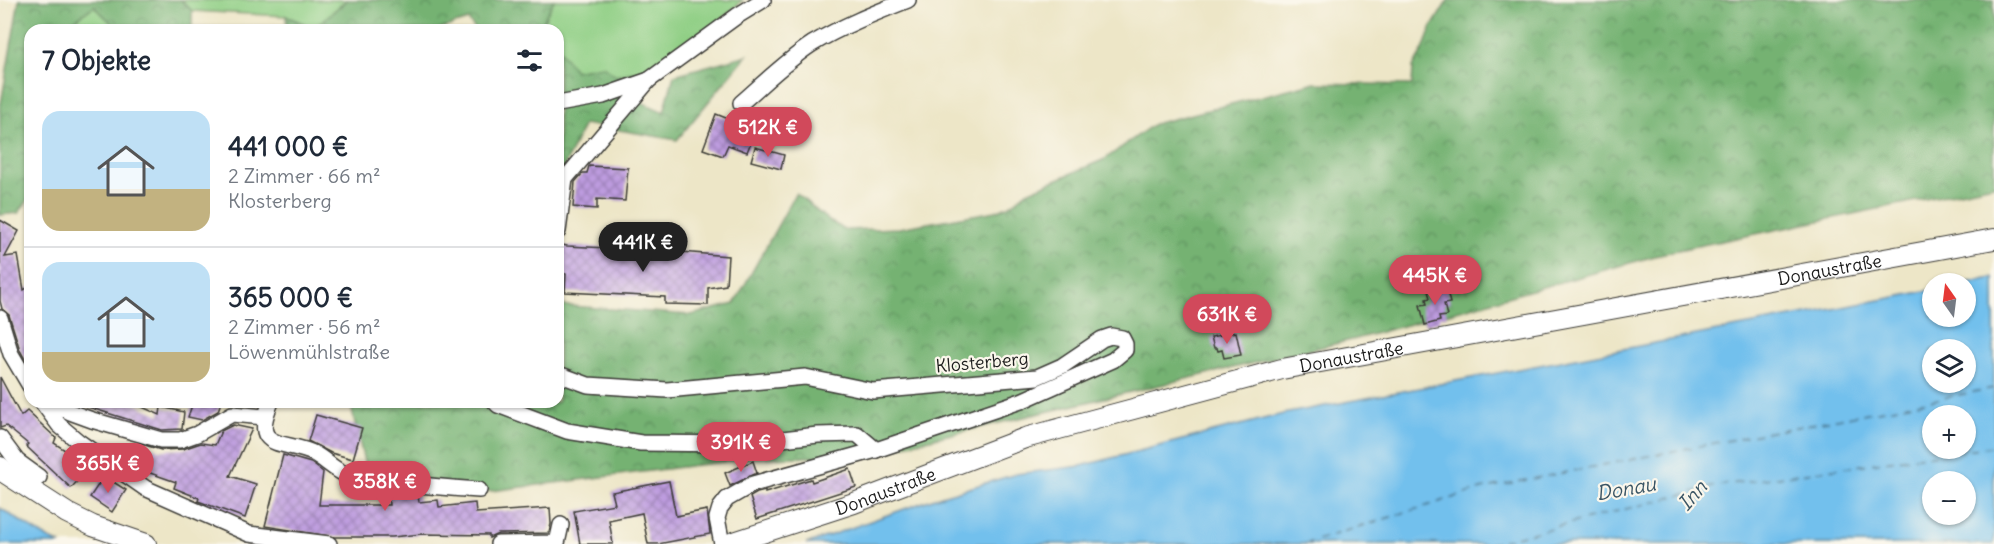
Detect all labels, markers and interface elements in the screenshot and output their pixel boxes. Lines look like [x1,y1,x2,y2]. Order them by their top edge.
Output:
text: 7 Objekte [42,44,151,77]
icon: filters [513,44,546,77]
pin: 512K € [719,107,817,158]
text: 512K € [738,114,798,139]
text: 441 000 € [228,130,349,163]
icon: home [90,135,162,207]
text: 2 Zimmer · 66 m² [228,163,380,188]
text: Klosterberg [228,188,332,213]
pin: 441K € [594,222,692,273]
text: 441K € [613,229,673,254]
street label: Donaustraße [1776,248,1883,290]
pin: 445K € [1386,255,1484,306]
text: 445K € [1403,262,1467,287]
north arrow [1922,273,1976,327]
map controls [1922,273,1976,525]
text: 365 000 € [228,281,353,314]
icon: home [90,286,162,358]
pin: 631K € [1178,294,1276,345]
text: 631K € [1197,301,1257,326]
text: 2 Zimmer · 56 m² [228,314,380,339]
street label: Donaustraße [1297,336,1405,377]
text: Löwenmühlstraße [228,339,390,364]
button: layers [1922,339,1976,393]
street label: Klosterberg [935,346,1029,378]
button: + [1922,405,1976,459]
pin: 391K € [692,422,790,473]
text: 391K € [711,429,771,454]
pin: 365K € [59,443,157,494]
text: 365K € [76,450,140,475]
pin: 358K € [336,461,434,512]
street label: Donaustraße [832,462,939,520]
text: 358K € [353,468,417,493]
water label: Donau [1594,470,1659,506]
button: − [1922,471,1976,525]
water label: Inn [1672,475,1712,515]

